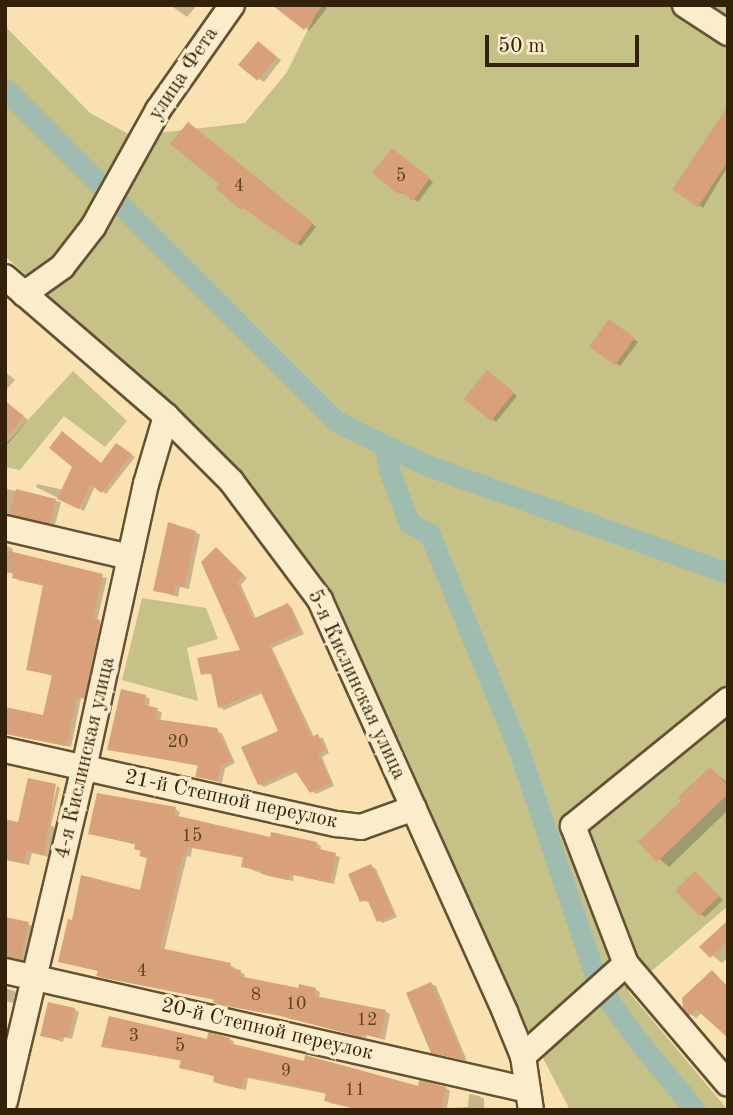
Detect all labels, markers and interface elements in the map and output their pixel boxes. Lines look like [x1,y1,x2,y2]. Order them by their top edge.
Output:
scale bar [488,21,642,65]
street label: улица Фета [144,23,224,125]
text: 50 m [498,36,545,57]
house number: 5 [396,165,406,187]
house number: 4 [234,175,244,197]
street label: 5-я Кислинская улица [301,586,411,784]
street label: 4-я Кислинская улица [50,655,122,861]
house number: 20 [168,731,188,753]
street label: 21-й Степной переулок [122,765,340,835]
house number: 15 [182,825,202,847]
house number: 4 [137,960,147,982]
house number: 8 [251,984,261,1006]
street label: 20-й Степной переулок [159,993,375,1067]
house number: 10 [286,993,306,1015]
house number: 12 [357,1009,377,1031]
house number: 3 [129,1025,139,1047]
house number: 5 [175,1035,185,1057]
house number: 9 [281,1060,291,1082]
house number: 11 [345,1079,365,1101]

